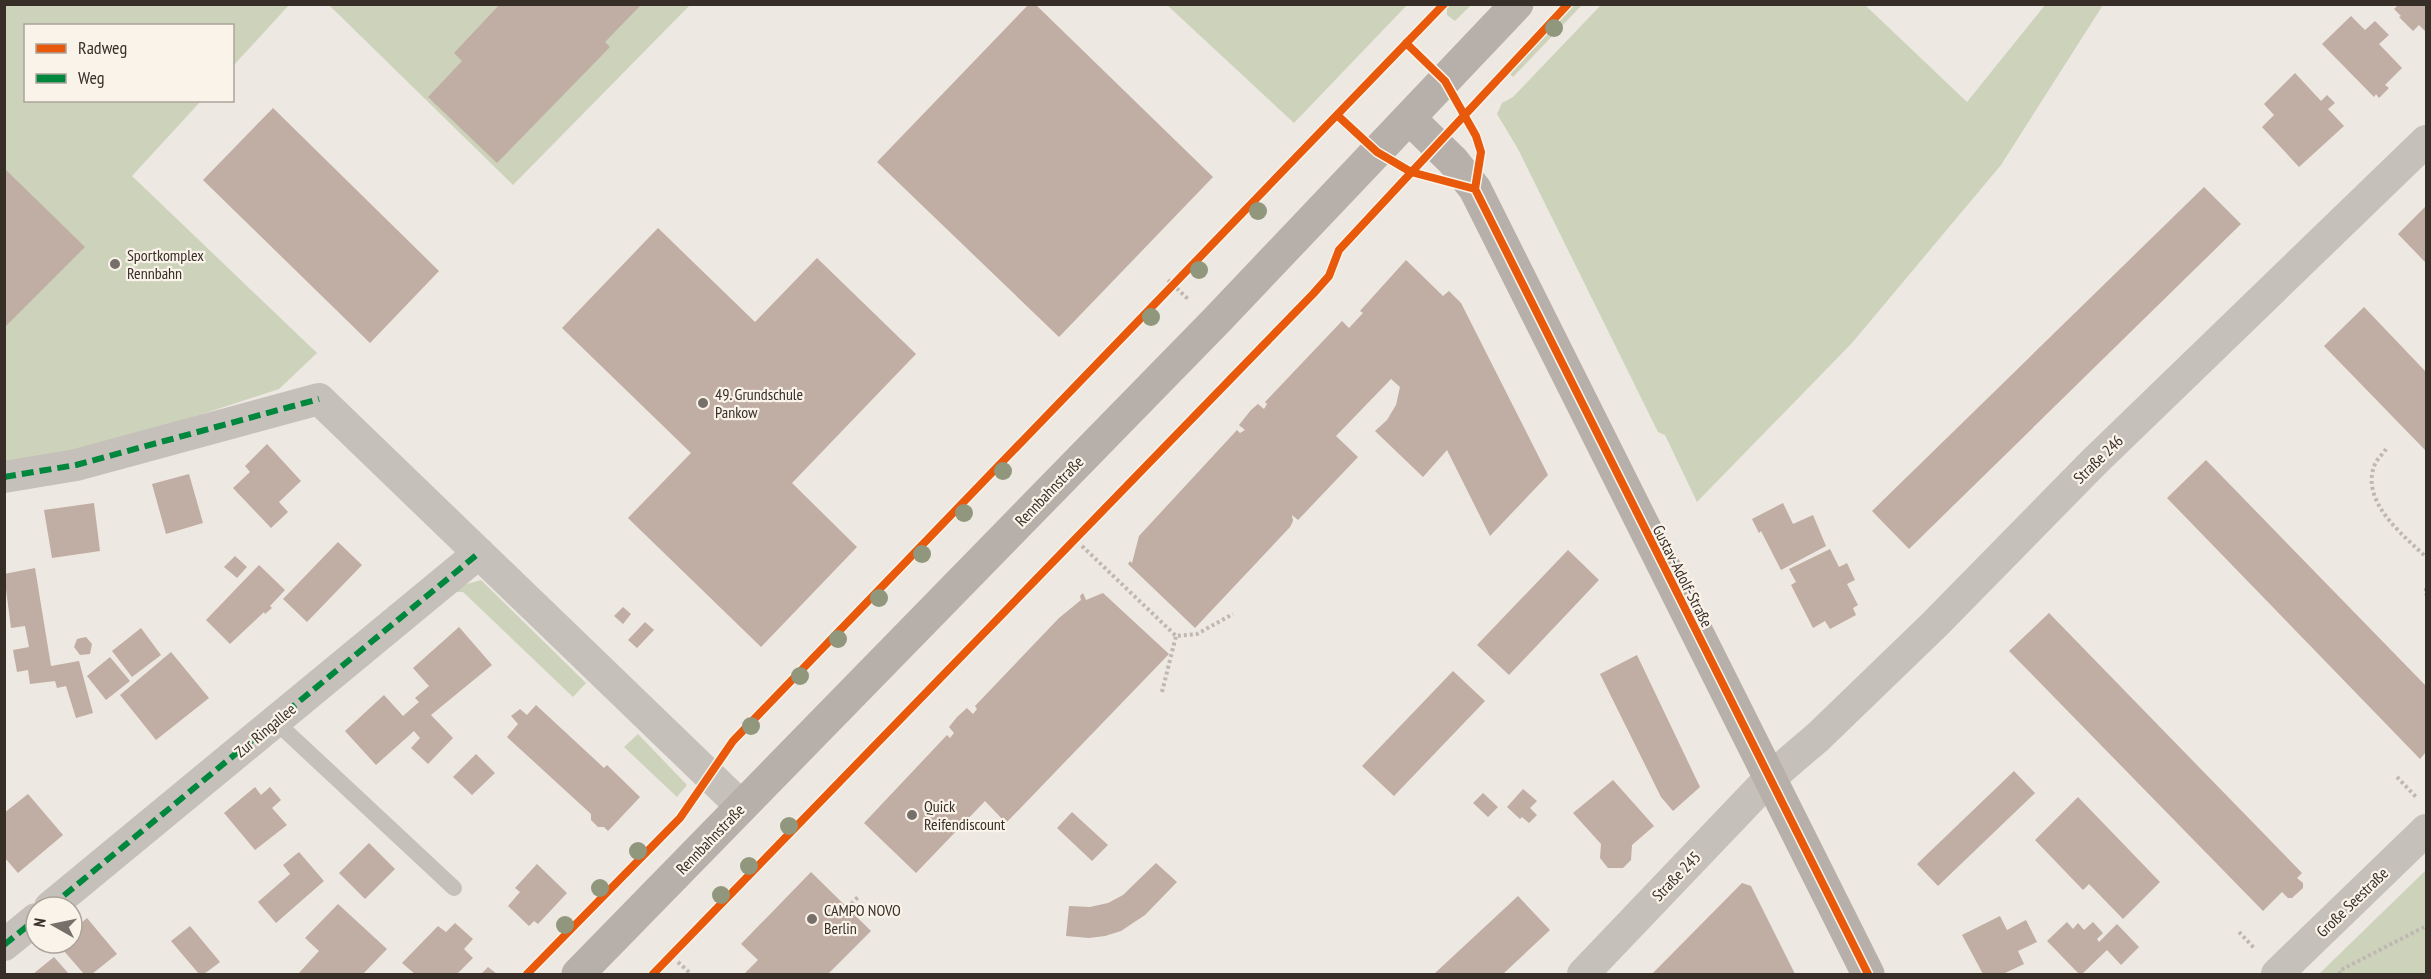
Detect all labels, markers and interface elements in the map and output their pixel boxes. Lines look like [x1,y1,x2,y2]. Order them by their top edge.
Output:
legend [24,24,234,102]
text: Radweg [78,36,127,59]
text: Weg [78,66,105,89]
place label: Sportkomplex Rennbahn [127,245,204,283]
marker: Sportkomplex Rennbahn [108,257,122,271]
place label: 49. Grundschule Pankow [715,384,803,422]
marker: 49. Grundschule Pankow [696,396,710,410]
street label: Straße 246 [2069,430,2127,488]
street label: Rennbahnstraße [1010,452,1088,530]
street label: Gustav-Adolf-Straße [1649,521,1717,631]
street label: Zur Ringallee [230,699,300,761]
place label: Quick Reifendiscount [924,796,1006,834]
street label: Rennbahnstraße [671,800,749,878]
marker: Quick Reifendiscount [905,808,919,822]
street label: Straße 245 [1647,847,1705,905]
street label: Große Seestraße [2312,863,2392,941]
north arrow [24,895,84,955]
place label: CAMPO NOVO Berlin [824,900,901,938]
marker: CAMPO NOVO Berlin [805,912,819,926]
text: N [29,917,50,928]

